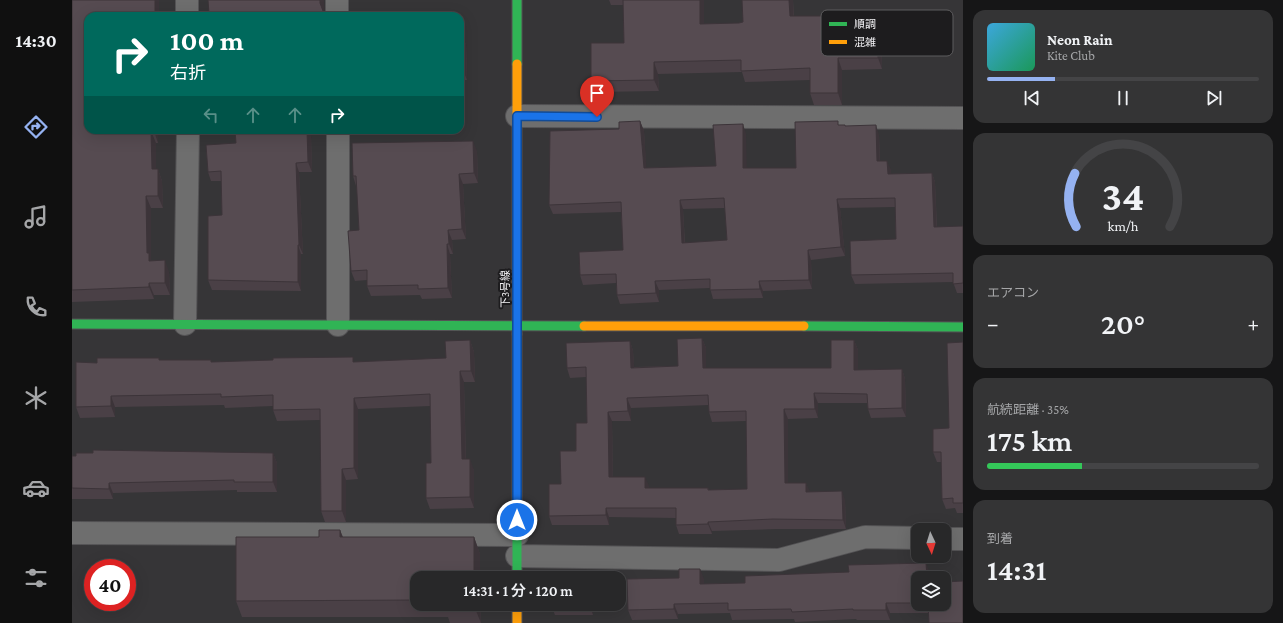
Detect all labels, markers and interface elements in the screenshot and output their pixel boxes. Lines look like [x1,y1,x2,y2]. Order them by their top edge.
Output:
legend [821,10,953,56]
text: 順調 [854,18,876,30]
text: 100 m [170,25,244,56]
icon: right [104,28,156,80]
text: 14:30 [15,31,57,51]
text: Neon Rain [1047,32,1113,48]
text: 混雑 [854,36,876,48]
text: Kite Club [1047,48,1095,63]
text: 右折 [170,63,206,83]
pin [580,76,614,117]
icon: arrive [586,82,608,104]
icon: previous [1021,87,1043,109]
icon: pause [1112,87,1134,109]
icon: next [1203,87,1225,109]
icon: left [200,104,222,126]
icon: ahead [242,104,264,126]
icon: ahead [284,104,306,126]
icon: right [326,104,348,126]
icon: directions [22,113,50,141]
text: 34 [1102,173,1144,219]
icon: music [22,203,50,231]
text: km/h [1108,217,1139,233]
street label: 下3号線 [499,270,511,308]
text: エアコン [987,285,1039,300]
icon: phone [22,293,50,321]
text: 20° [1101,307,1145,340]
text: − [987,311,999,336]
text: + [1247,311,1259,336]
icon: climate [22,384,50,412]
text: 航続距離 · 35% [987,402,1069,417]
text: 175 km [987,424,1072,457]
icon: car [22,474,50,502]
position arrow [496,499,538,541]
north arrow [911,523,951,563]
map controls [911,523,951,611]
text: 到着 [987,531,1013,546]
text: 14:31 [987,553,1047,586]
speed limit sign: 40 [84,559,136,611]
icon: filters [22,564,50,592]
button: layers [911,571,951,611]
text: 14:31 · 1 分 · 120 m [463,583,573,599]

